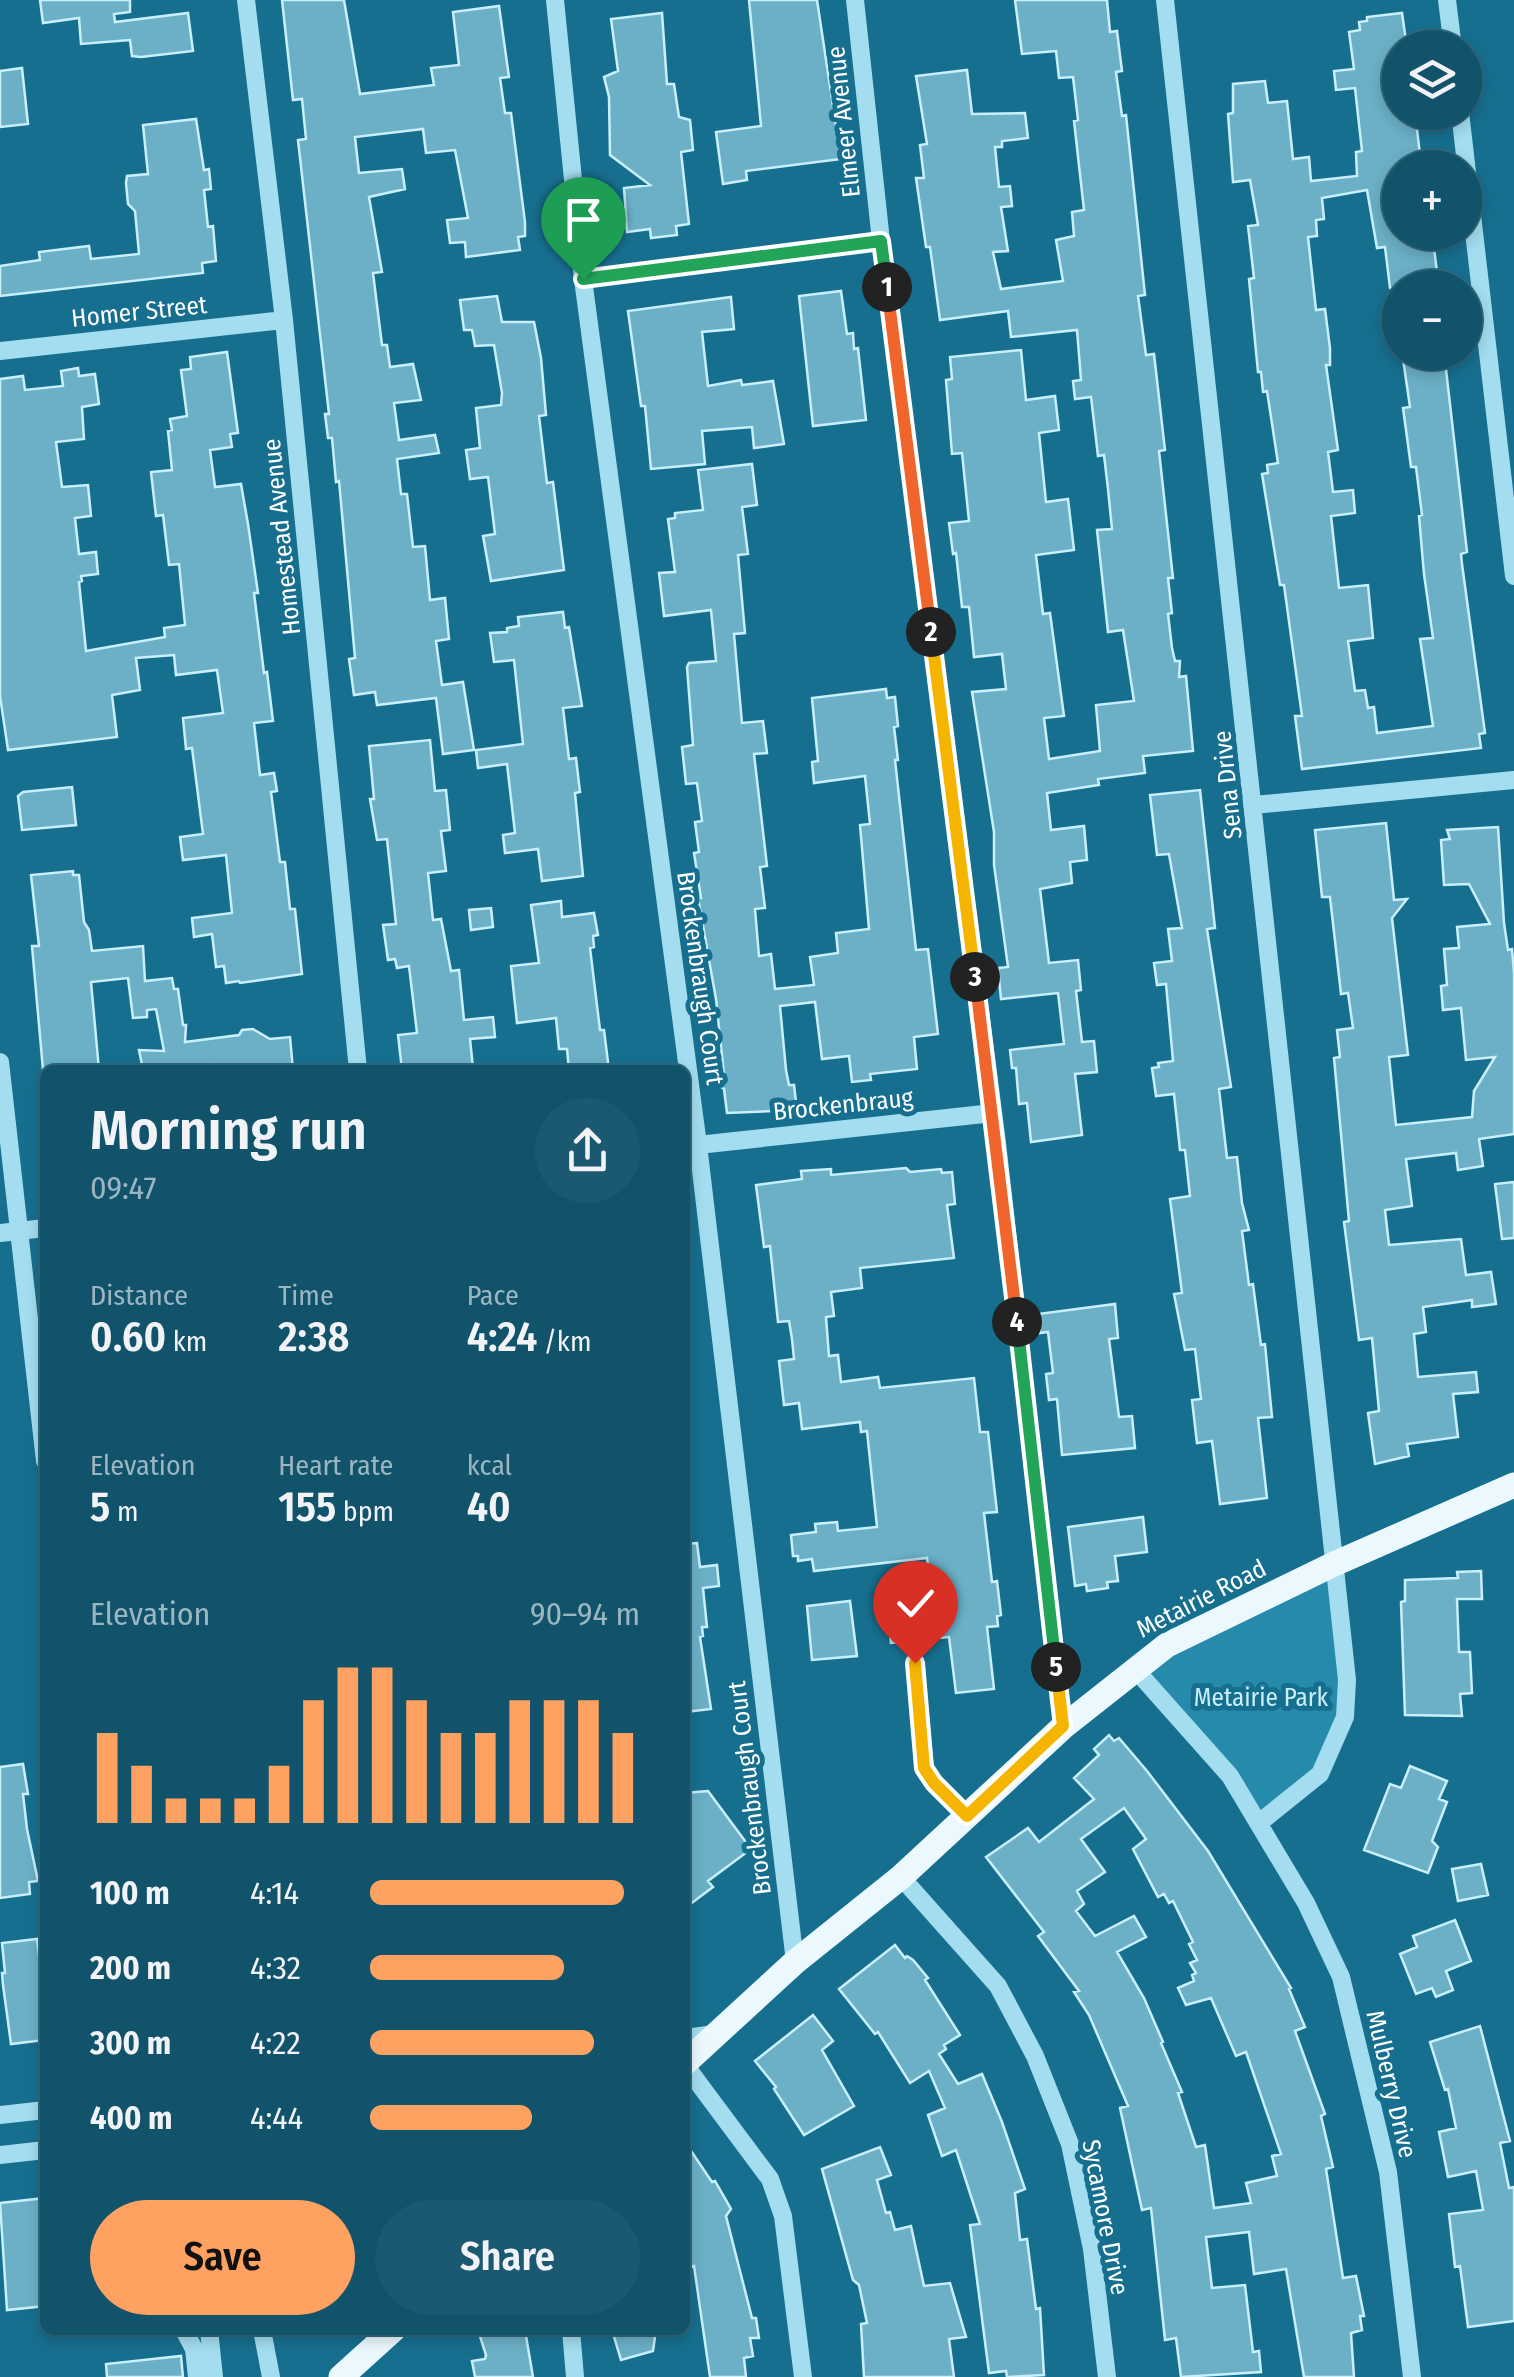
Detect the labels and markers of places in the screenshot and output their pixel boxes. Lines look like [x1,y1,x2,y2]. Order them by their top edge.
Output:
pin [541,177,626,280]
pin: 1 [862,262,912,312]
pin: 2 [906,607,956,657]
pin: 3 [950,952,1000,1002]
pin: 4 [992,1297,1042,1347]
pin [873,1561,958,1664]
pin: 5 [1031,1642,1081,1692]

